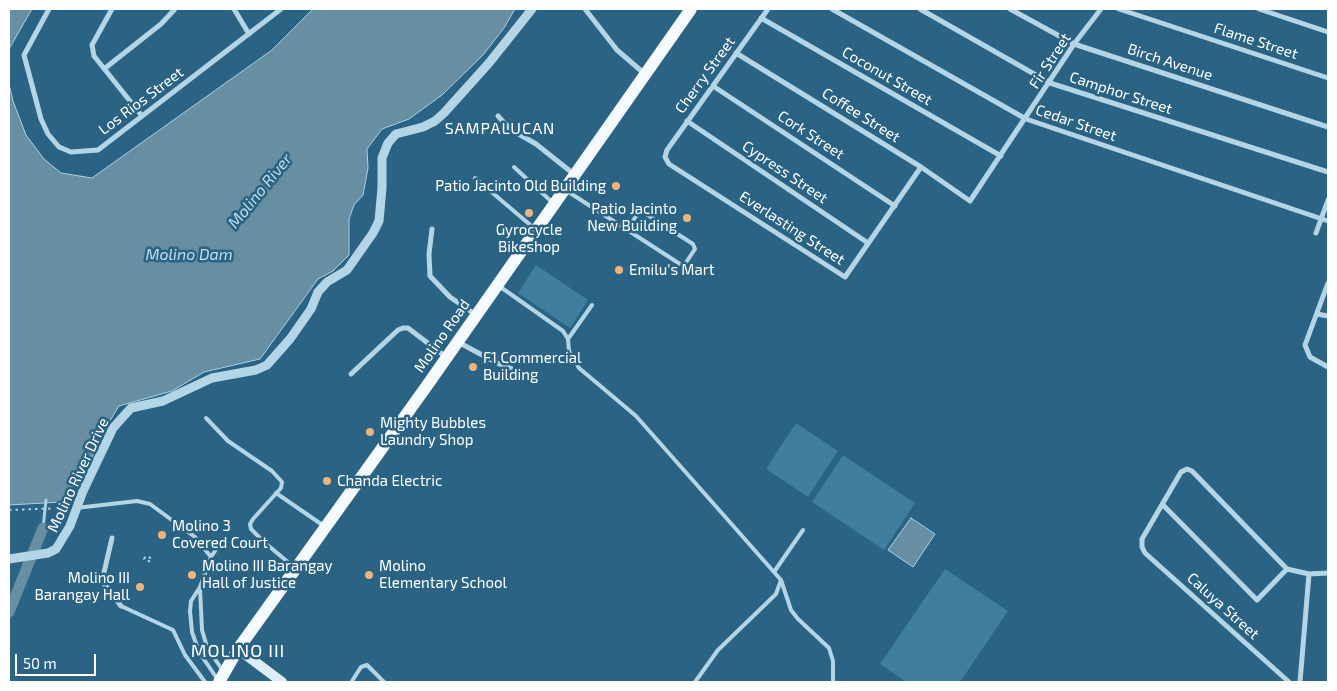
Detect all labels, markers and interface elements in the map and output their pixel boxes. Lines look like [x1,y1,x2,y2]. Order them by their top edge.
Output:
street label: Flame Street [1212,19,1300,63]
street label: Fir Street [1025,30,1075,92]
street label: Cherry Street [671,33,739,117]
street label: Birch Avenue [1125,40,1215,84]
street label: Coconut Street [839,43,935,109]
street label: Los Rios Street [95,63,187,139]
street label: Camphor Street [1067,68,1175,118]
street label: Coffee Street [819,84,903,146]
street label: Cedar Street [1033,101,1119,145]
street label: Cork Street [774,107,848,163]
district label: SAMPALUCAN [443,119,557,139]
street label: Cypress Street [739,137,831,207]
water label: Molino River [224,150,296,232]
place label: Patio Jacinto Old Building [435,177,606,195]
marker: Patio Jacinto Old Building [610,180,622,192]
street label: Everlasting Street [736,187,848,269]
place label: Patio Jacinto New Building [587,200,677,235]
marker: Gyrocycle Bikeshop [523,207,535,219]
marker: Patio Jacinto New Building [681,212,693,224]
place label: Gyrocycle Bikeshop [496,221,562,256]
water label: Molino Dam [145,245,233,265]
place label: Emilu's Mart [629,261,714,279]
marker: Emilu's Mart [613,264,625,276]
street label: Molino Road [410,296,474,376]
place label: F1 Commercial Building [483,349,581,384]
marker: F1 Commercial Building [467,361,479,373]
place label: Mighty Bubbles Laundry Shop [380,414,486,449]
street label: Molino River Drive [44,415,112,535]
marker: Mighty Bubbles Laundry Shop [364,426,376,438]
place label: Chanda Electric [337,472,442,490]
marker: Chanda Electric [321,475,333,487]
place label: Molino 3 Covered Court [172,517,268,552]
marker: Molino 3 Covered Court [156,529,168,541]
place label: Molino III Barangay Hall of Justice [202,557,333,592]
place label: Molino Elementary School [379,557,507,592]
place label: Molino III Barangay Hall [35,569,130,604]
marker: Molino III Barangay Hall of Justice [186,569,198,581]
marker: Molino Elementary School [363,569,375,581]
street label: Caluya Street [1183,569,1263,643]
marker: Molino III Barangay Hall [134,581,146,593]
district label: MOLINO III [189,640,287,662]
scale bar [18,644,99,676]
text: 50 m [23,654,57,672]

